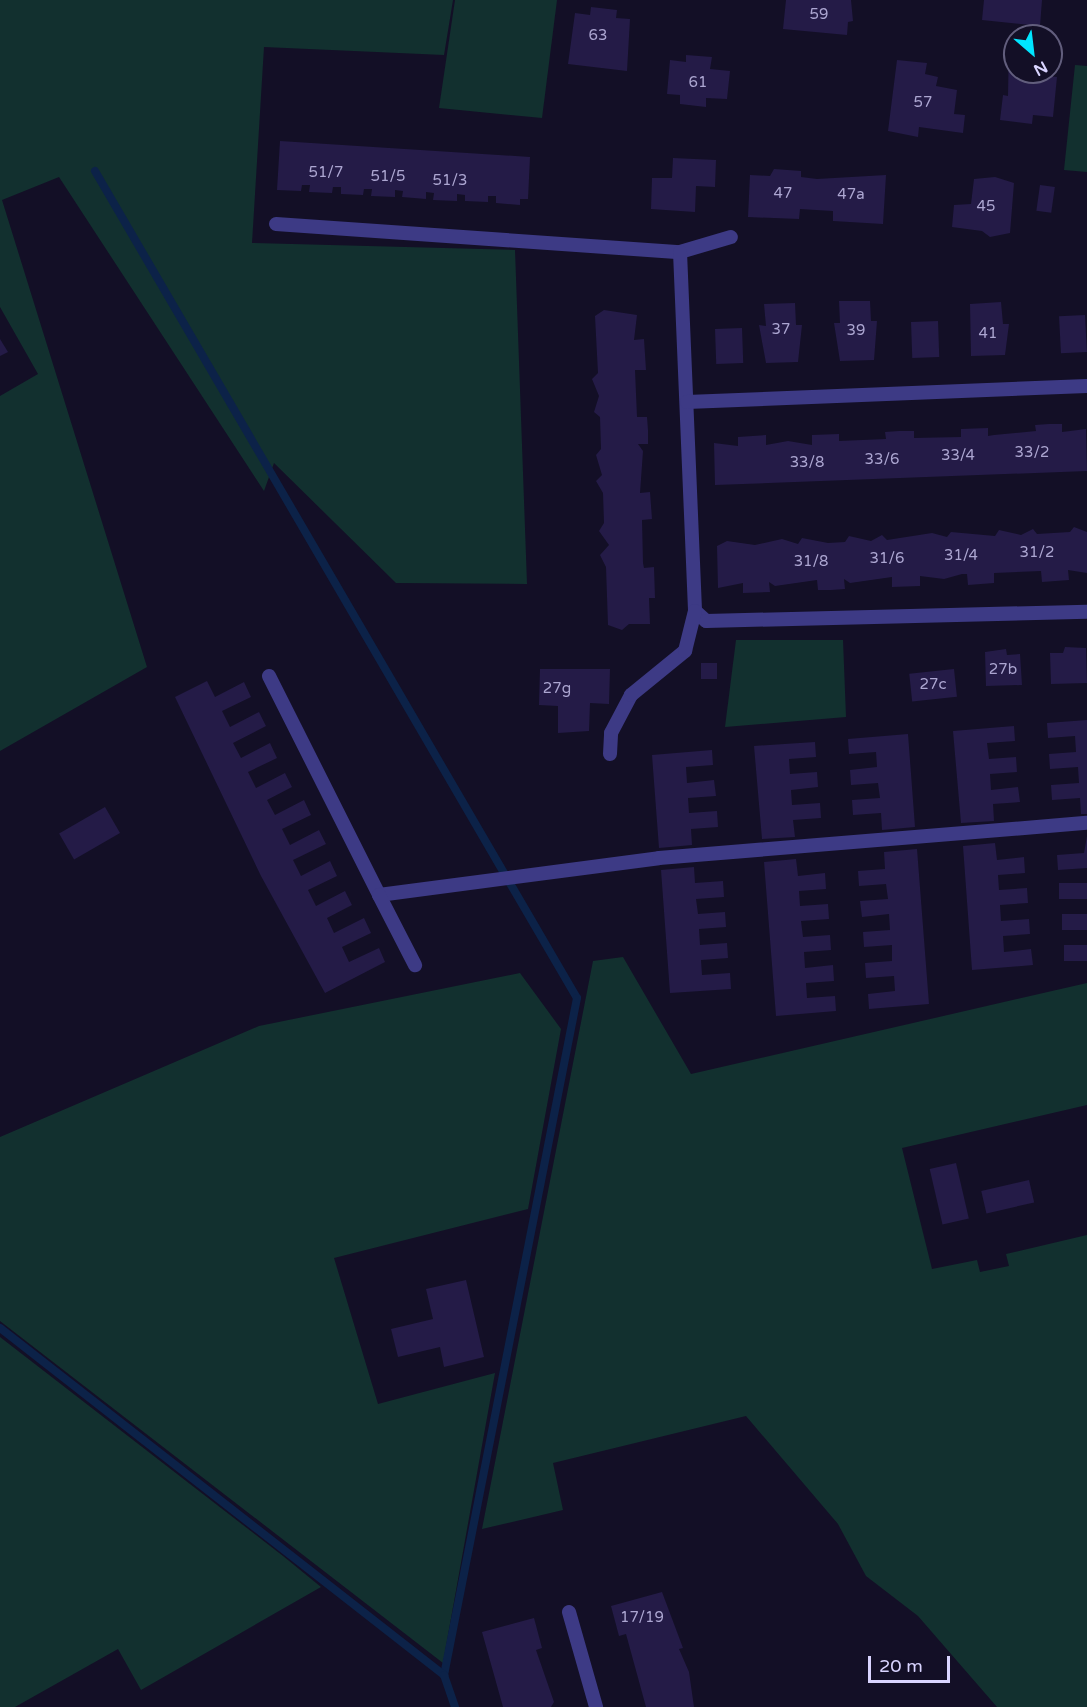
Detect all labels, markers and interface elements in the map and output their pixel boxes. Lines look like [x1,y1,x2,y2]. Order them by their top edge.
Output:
house number: 59 [810,6,828,24]
north arrow [1003,24,1063,84]
house number: 63 [589,27,607,45]
text: N [1030,56,1051,80]
house number: 61 [689,74,707,92]
house number: 57 [914,94,932,112]
house number: 51/7 [308,164,344,182]
house number: 51/5 [371,168,405,186]
house number: 51/3 [433,172,467,190]
house number: 47 [774,185,792,203]
house number: 47a [837,186,865,204]
house number: 45 [977,198,995,216]
house number: 37 [772,321,790,339]
house number: 39 [847,322,865,340]
house number: 41 [979,325,997,343]
house number: 33/2 [1015,444,1049,462]
house number: 33/4 [941,447,975,465]
house number: 33/6 [865,451,899,469]
house number: 33/8 [790,454,824,472]
house number: 31/2 [1020,544,1054,562]
house number: 31/4 [944,547,978,565]
house number: 31/6 [870,550,904,568]
house number: 31/8 [794,553,828,571]
house number: 27b [989,661,1017,679]
house number: 27c [920,676,946,694]
house number: 27g [543,680,571,698]
house number: 17/19 [620,1609,664,1627]
scale bar [871,1644,954,1682]
text: 20 m [879,1655,923,1677]

